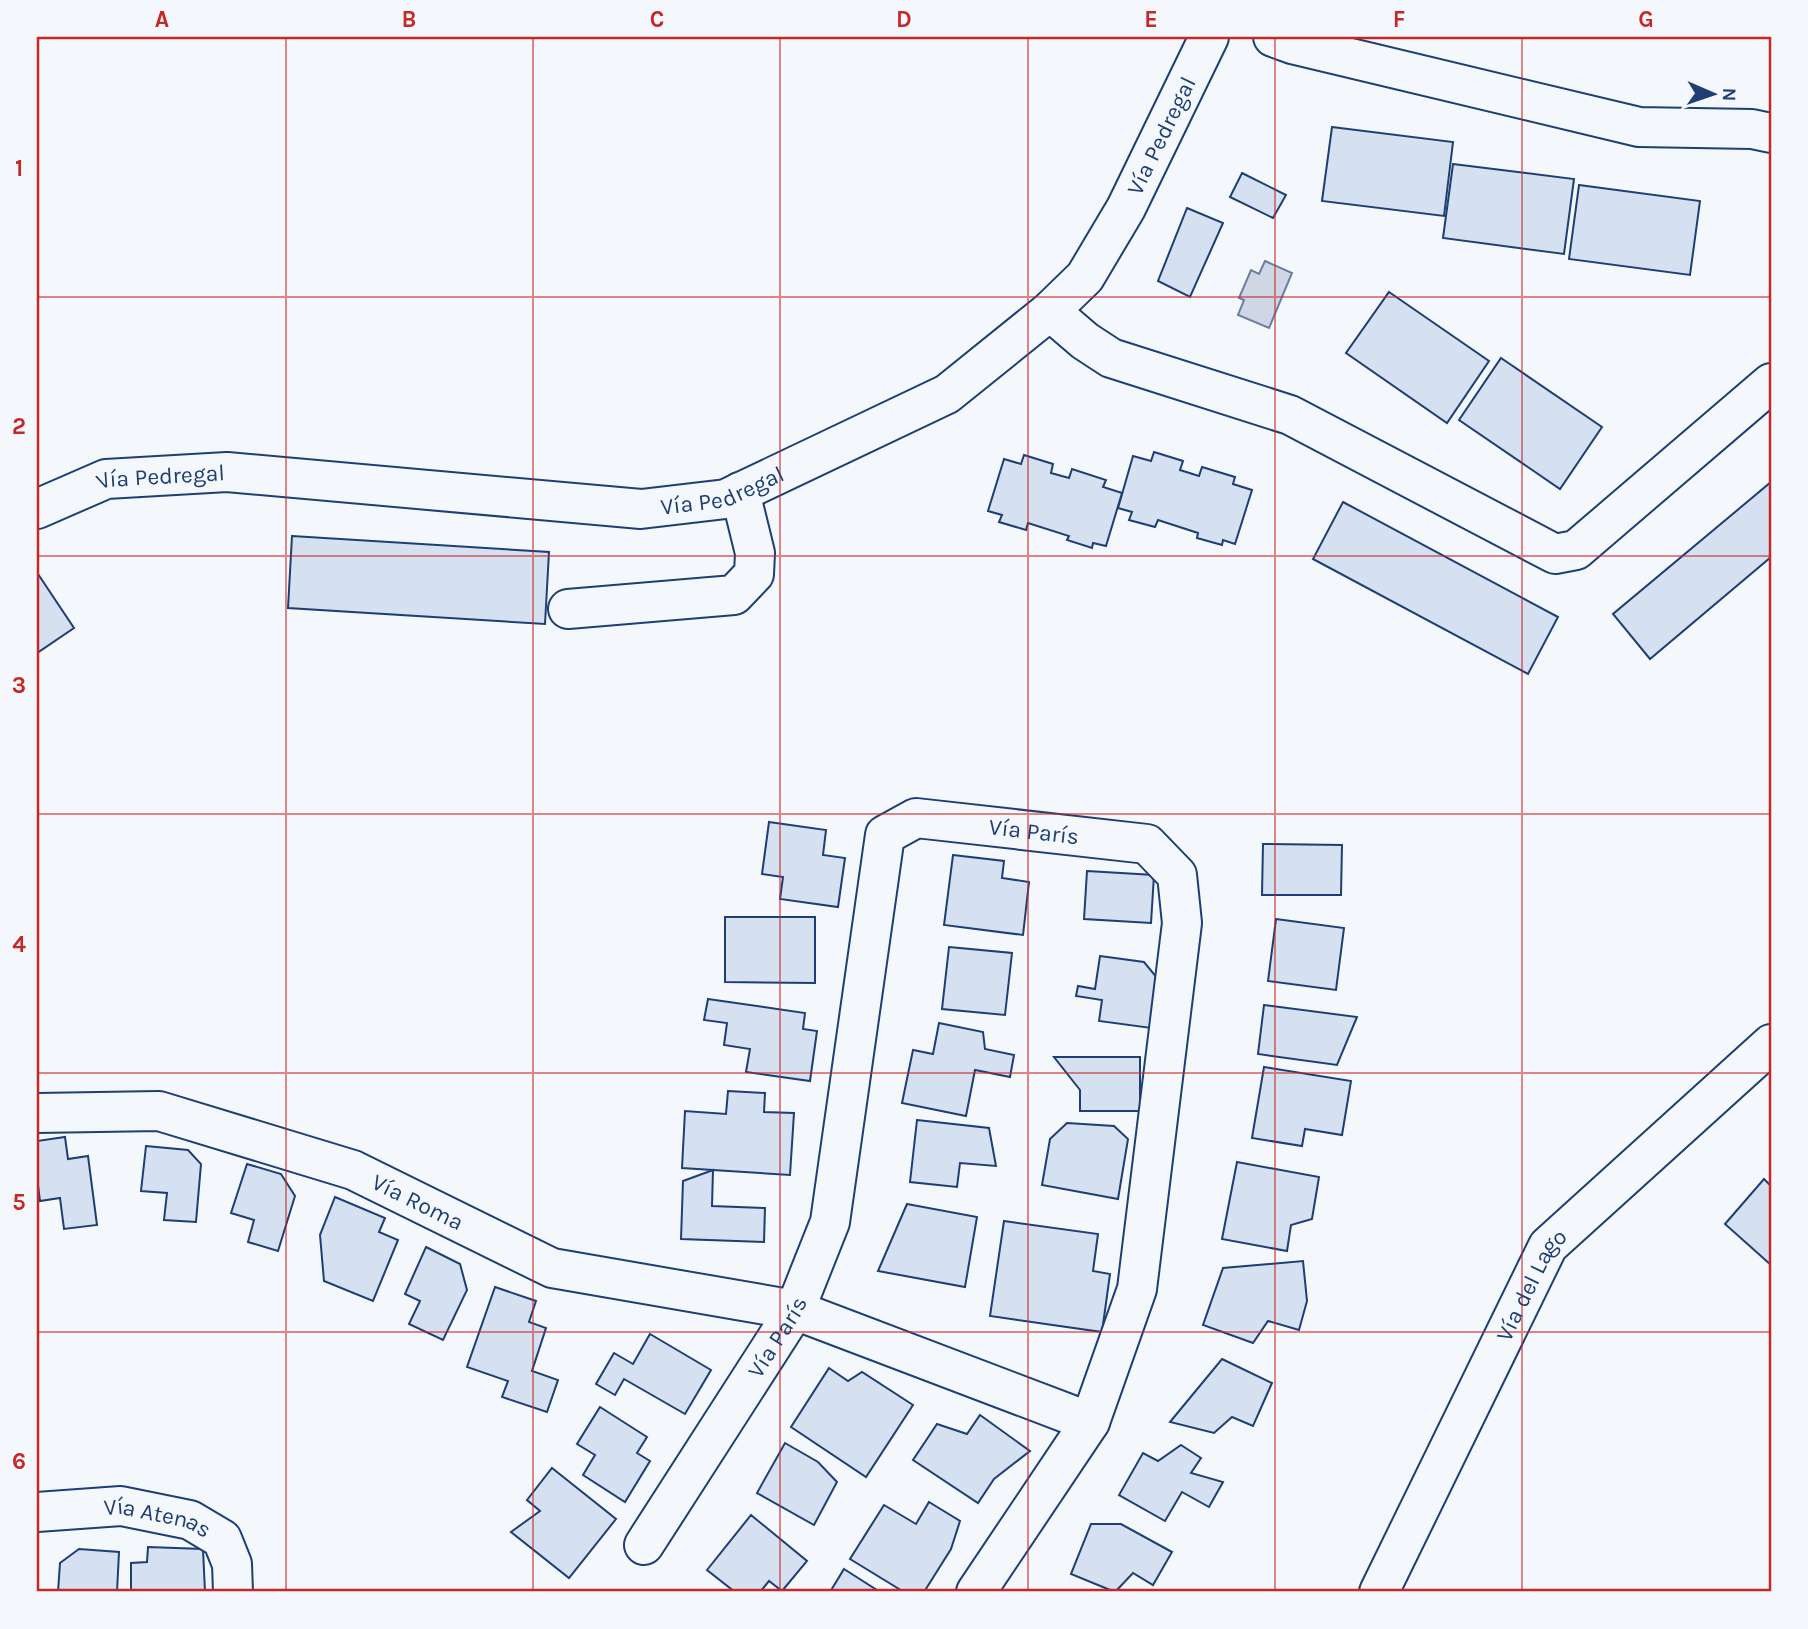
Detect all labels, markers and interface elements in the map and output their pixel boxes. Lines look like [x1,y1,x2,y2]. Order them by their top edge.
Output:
text: A [155,6,169,33]
text: B [402,6,416,33]
text: C [650,6,664,33]
text: D [896,6,912,33]
text: E [1144,6,1158,33]
text: F [1393,6,1405,33]
text: G [1638,6,1654,33]
north arrow [1678,60,1748,130]
street label: Vía Pedregal [1121,72,1202,200]
text: N [1718,87,1740,102]
text: 1 [15,155,23,182]
text: 2 [12,413,26,440]
street label: Vía Pedregal [92,459,226,496]
street label: Vía Pedregal [659,460,788,521]
text: 3 [12,672,26,699]
street label: Vía París [987,813,1080,850]
text: 4 [12,931,26,958]
street label: Vía Roma [367,1168,468,1236]
text: 5 [12,1189,26,1216]
street label: Vía del Lago [1491,1223,1572,1346]
street label: Vía París [742,1293,813,1383]
text: 6 [12,1448,26,1475]
street label: Vía Atenas [103,1493,216,1544]

